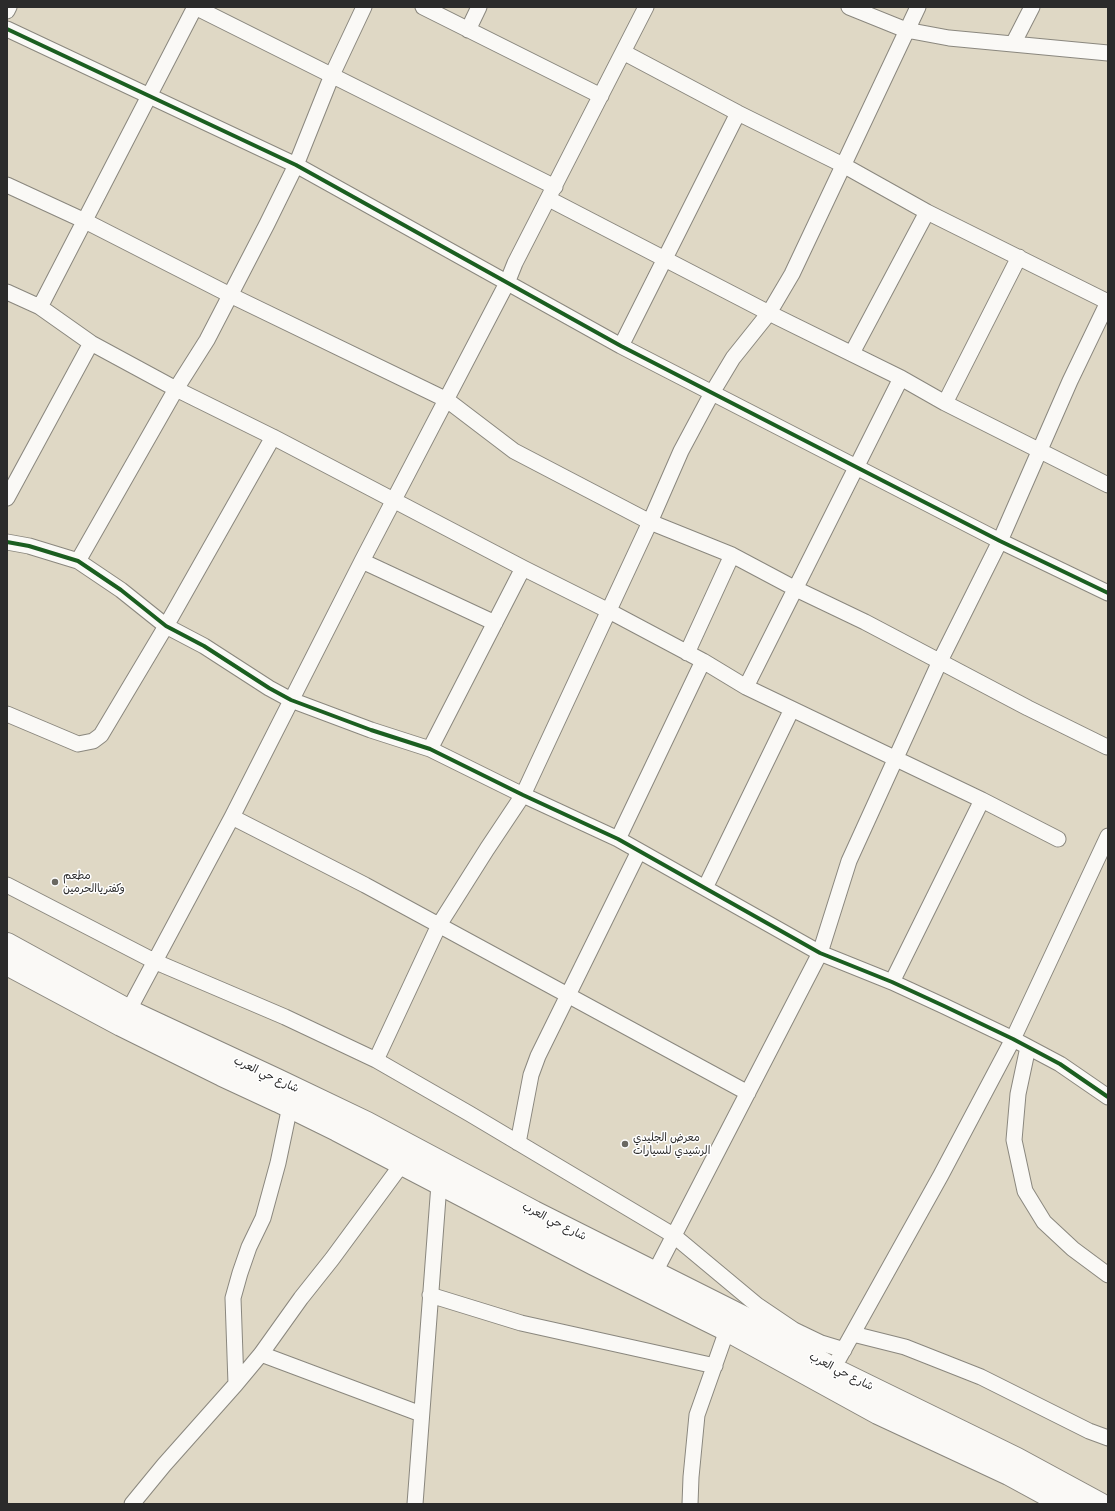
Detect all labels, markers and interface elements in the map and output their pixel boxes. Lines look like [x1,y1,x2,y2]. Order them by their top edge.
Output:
place label: مطعم وكفترياالحرمين [63,869,125,895]
marker: مطعم وكفترياالحرمين [50,877,60,887]
street label: شارع حي العرب [231,1054,301,1096]
place label: معرض الجليدي الرشيدي للسيارات [633,1131,710,1157]
marker: معرض الجليدي الرشيدي للسيارات [620,1139,630,1149]
street label: شارع حي العرب [520,1200,588,1244]
street label: شارع حي العرب [807,1350,875,1394]

